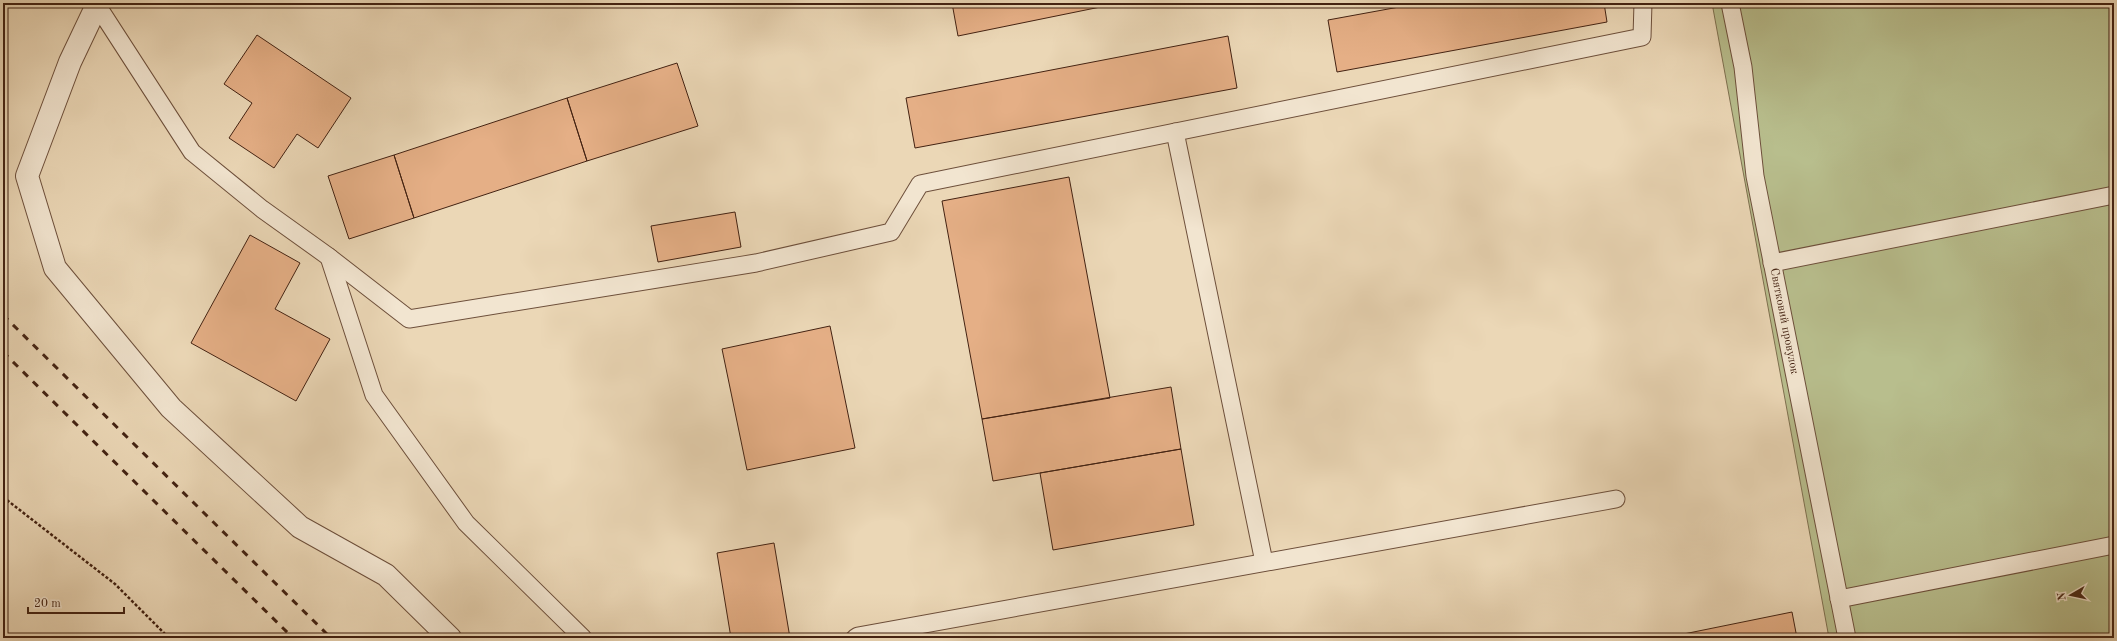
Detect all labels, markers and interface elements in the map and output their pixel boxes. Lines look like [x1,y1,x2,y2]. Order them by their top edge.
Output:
street label: Святковий провулок [1767,267,1800,375]
north arrow [2051,575,2091,615]
scale bar [28,589,124,615]
text: N [2056,591,2069,601]
text: 20 m [34,598,61,610]

